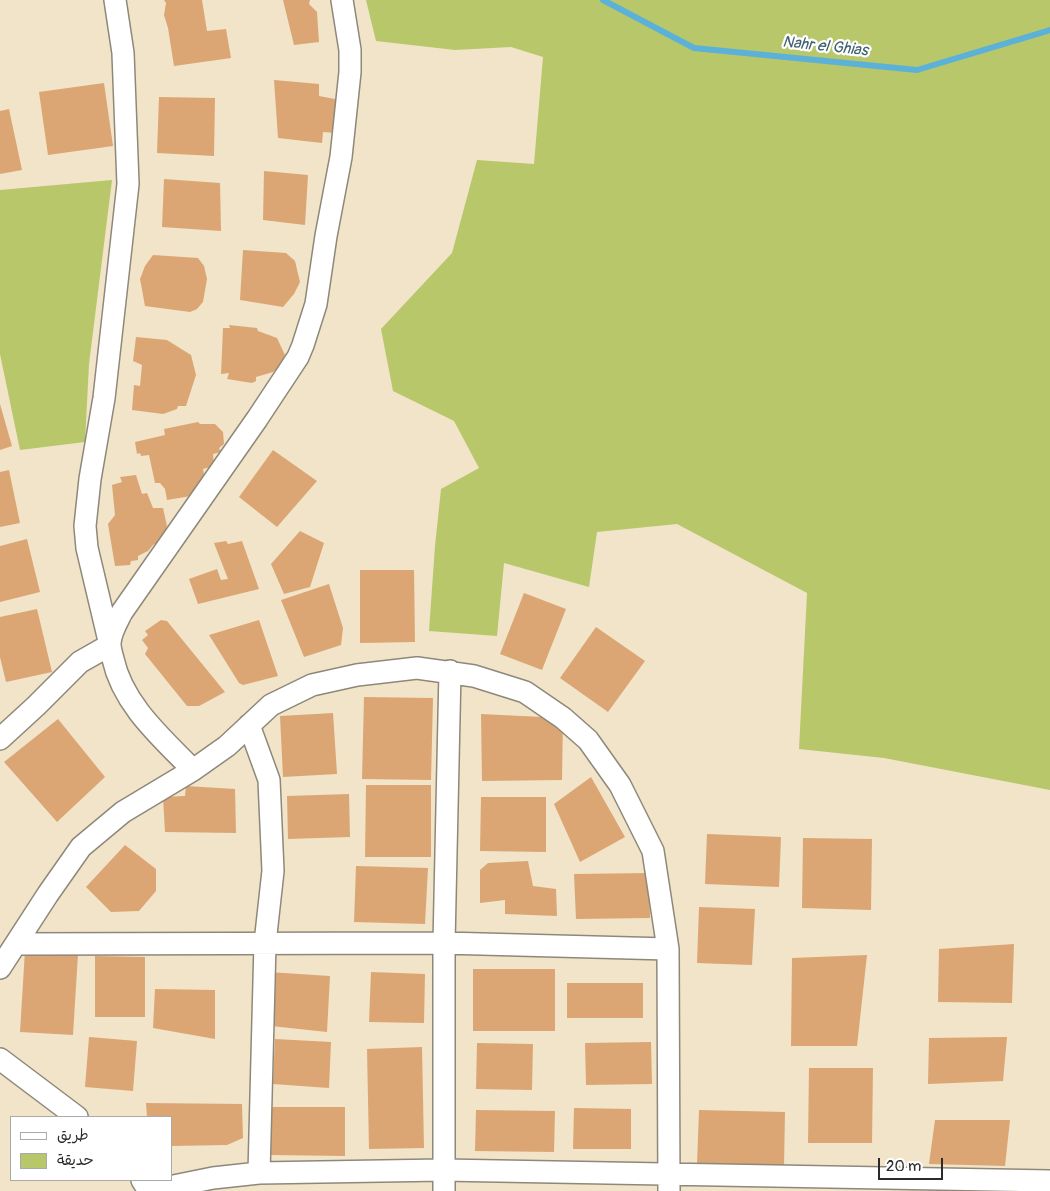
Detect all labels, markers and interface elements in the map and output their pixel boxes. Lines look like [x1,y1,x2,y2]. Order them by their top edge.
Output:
water label: Nahr el Ghias [781,33,869,61]
legend [10,1116,172,1181]
text: طريق [57,1126,89,1145]
scale bar [880,1148,945,1180]
text: حديقة [57,1151,94,1170]
text: 20 m [886,1157,921,1176]

